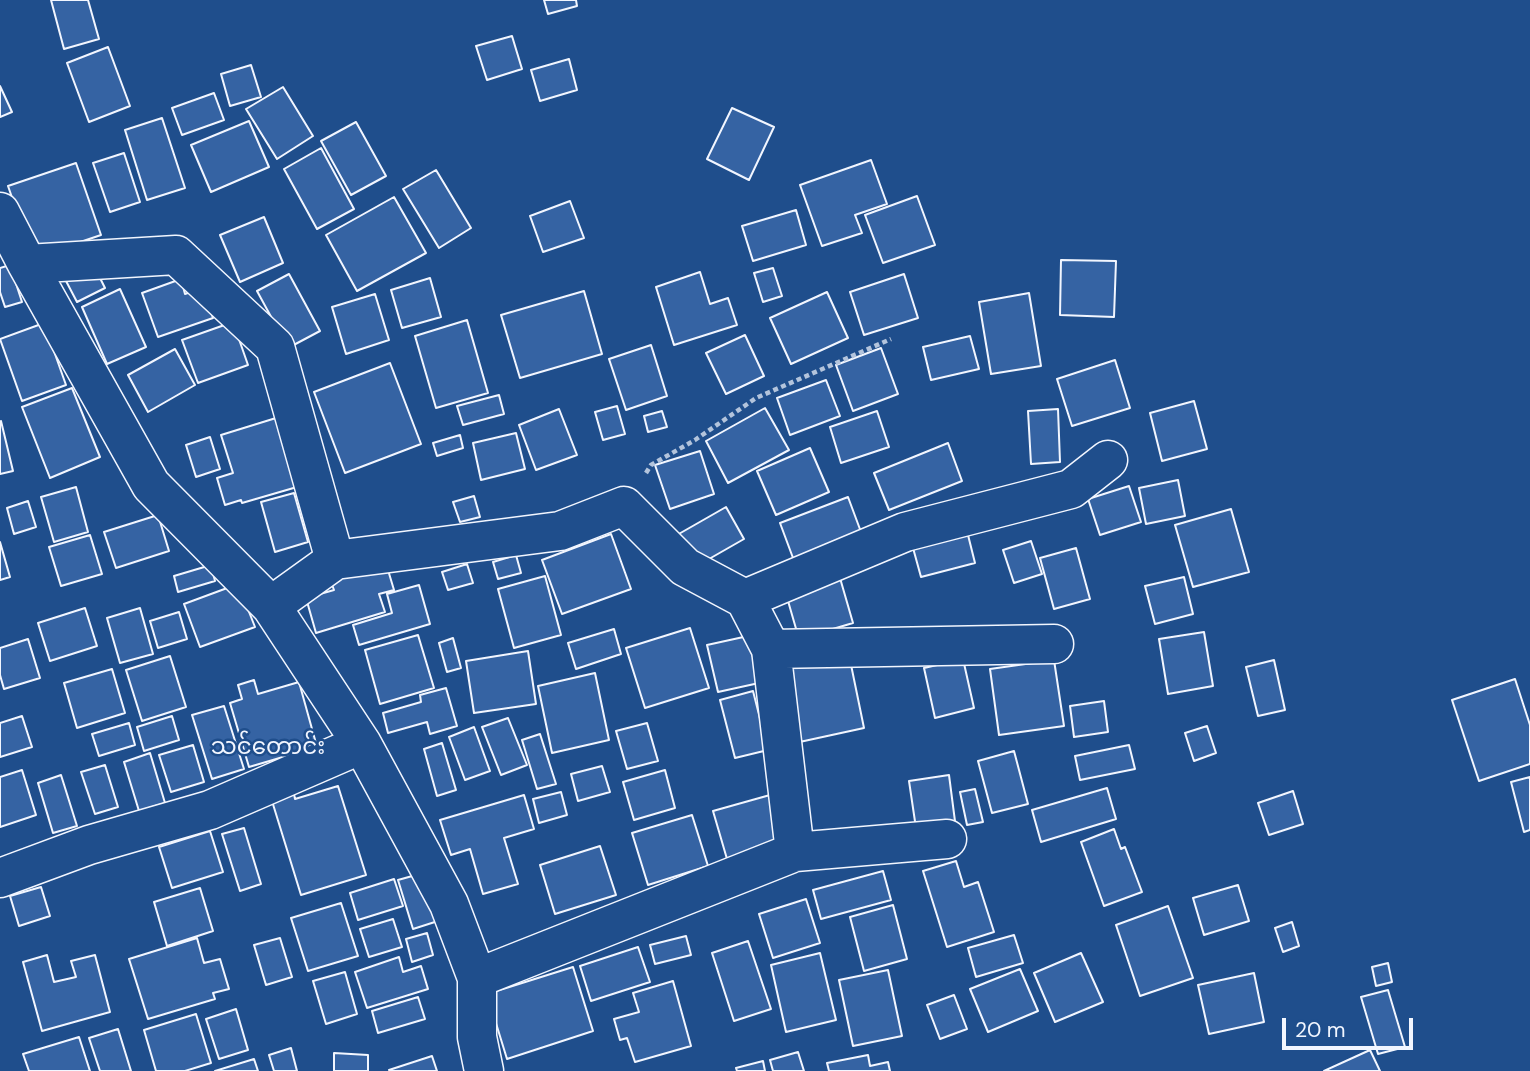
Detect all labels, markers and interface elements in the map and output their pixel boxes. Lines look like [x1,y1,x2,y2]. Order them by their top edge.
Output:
district label: သင်တောင်း [211,734,325,762]
scale bar [1285,1004,1416,1048]
text: 20 m [1295,1016,1346,1044]

